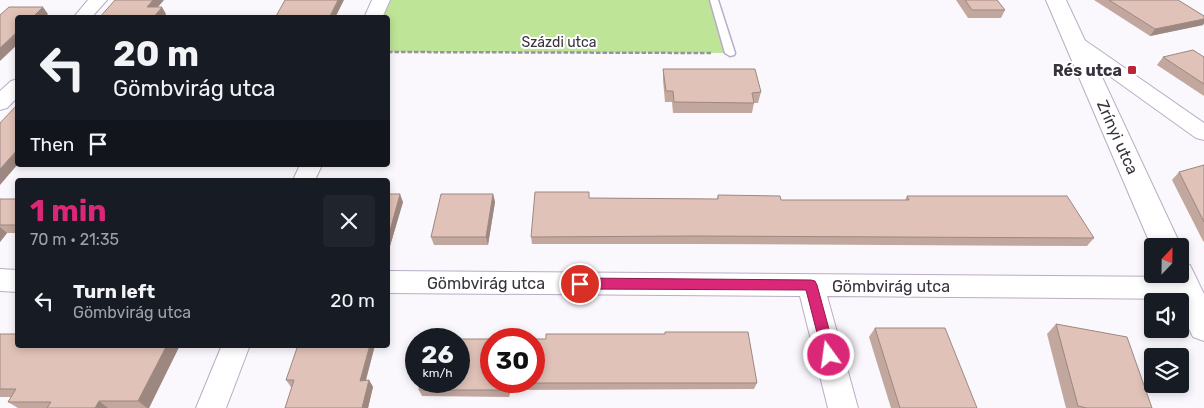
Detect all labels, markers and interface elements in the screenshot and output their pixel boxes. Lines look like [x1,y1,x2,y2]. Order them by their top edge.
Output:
text: 20 m [113,33,199,75]
street label: Százdi utca [521,34,597,51]
icon: left [30,35,95,100]
place label: Rés utca [1053,61,1122,80]
marker: Rés utca [1126,64,1138,76]
text: Gömbvirág utca [113,75,275,102]
street label: Zrínyi utca [1093,97,1142,177]
icon: arrive [84,130,112,158]
text: Then [30,133,74,156]
text: 1 min [30,193,107,229]
button: close [323,195,375,247]
text: 70 m · 21:35 [30,230,119,249]
north arrow [1144,238,1189,282]
map controls [1144,238,1189,393]
pin [559,263,601,305]
icon: arrive [566,270,594,298]
street label: Gömbvirág utca [427,274,545,293]
street label: Gömbvirág utca [832,277,950,296]
text: Turn left [73,280,155,303]
icon: left [30,287,58,315]
text: 20 m [330,289,375,312]
button: sound [1144,293,1189,338]
text: Gömbvirág utca [73,303,191,322]
speed limit sign: 30 [480,328,545,393]
position arrow [802,328,854,380]
text: 26 [421,340,454,369]
button: layers [1144,348,1189,393]
text: km/h [423,366,452,380]

